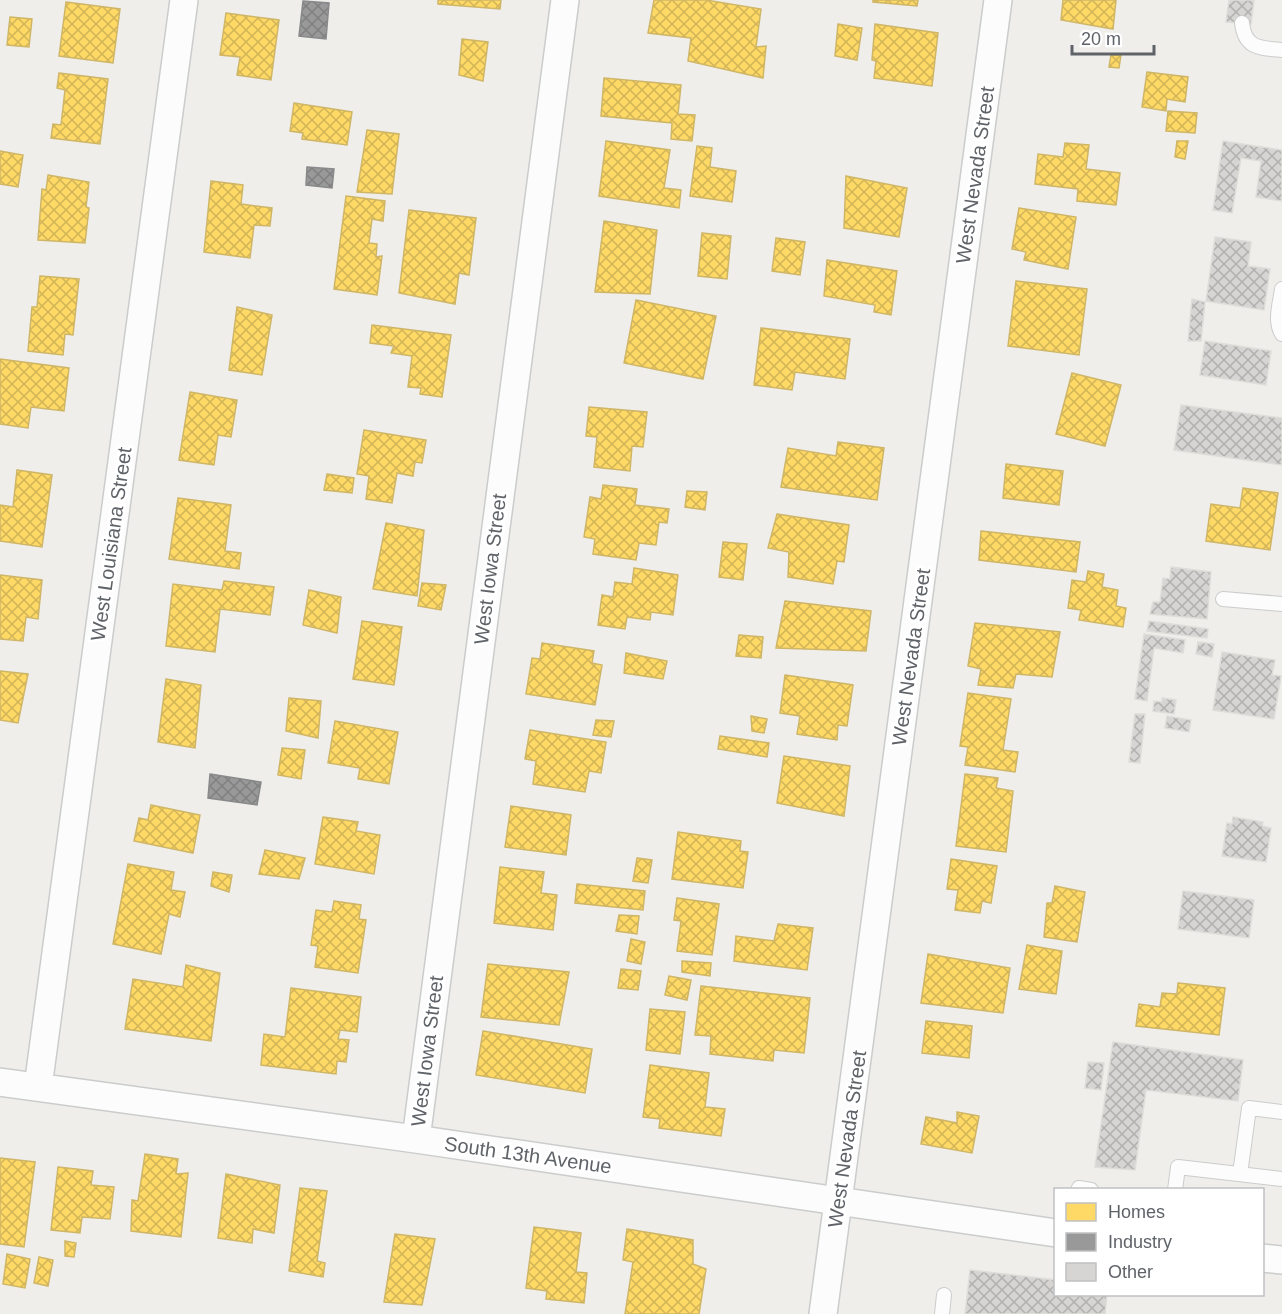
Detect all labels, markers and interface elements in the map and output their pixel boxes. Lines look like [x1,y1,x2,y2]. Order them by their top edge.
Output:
scale bar [1072,18,1154,56]
text: 20 m [1081,29,1121,49]
street label: West Nevada Street [952,85,998,265]
street label: West Louisiana Street [87,445,136,642]
street label: West Iowa Street [470,492,510,646]
street label: West Nevada Street [888,567,934,747]
street label: West Iowa Street [407,974,447,1128]
street label: West Nevada Street [824,1049,870,1229]
street label: South 13th Avenue [443,1132,613,1178]
legend [1054,1188,1264,1296]
text: Homes [1108,1202,1165,1222]
text: Industry [1108,1232,1172,1252]
text: Other [1108,1262,1153,1282]

